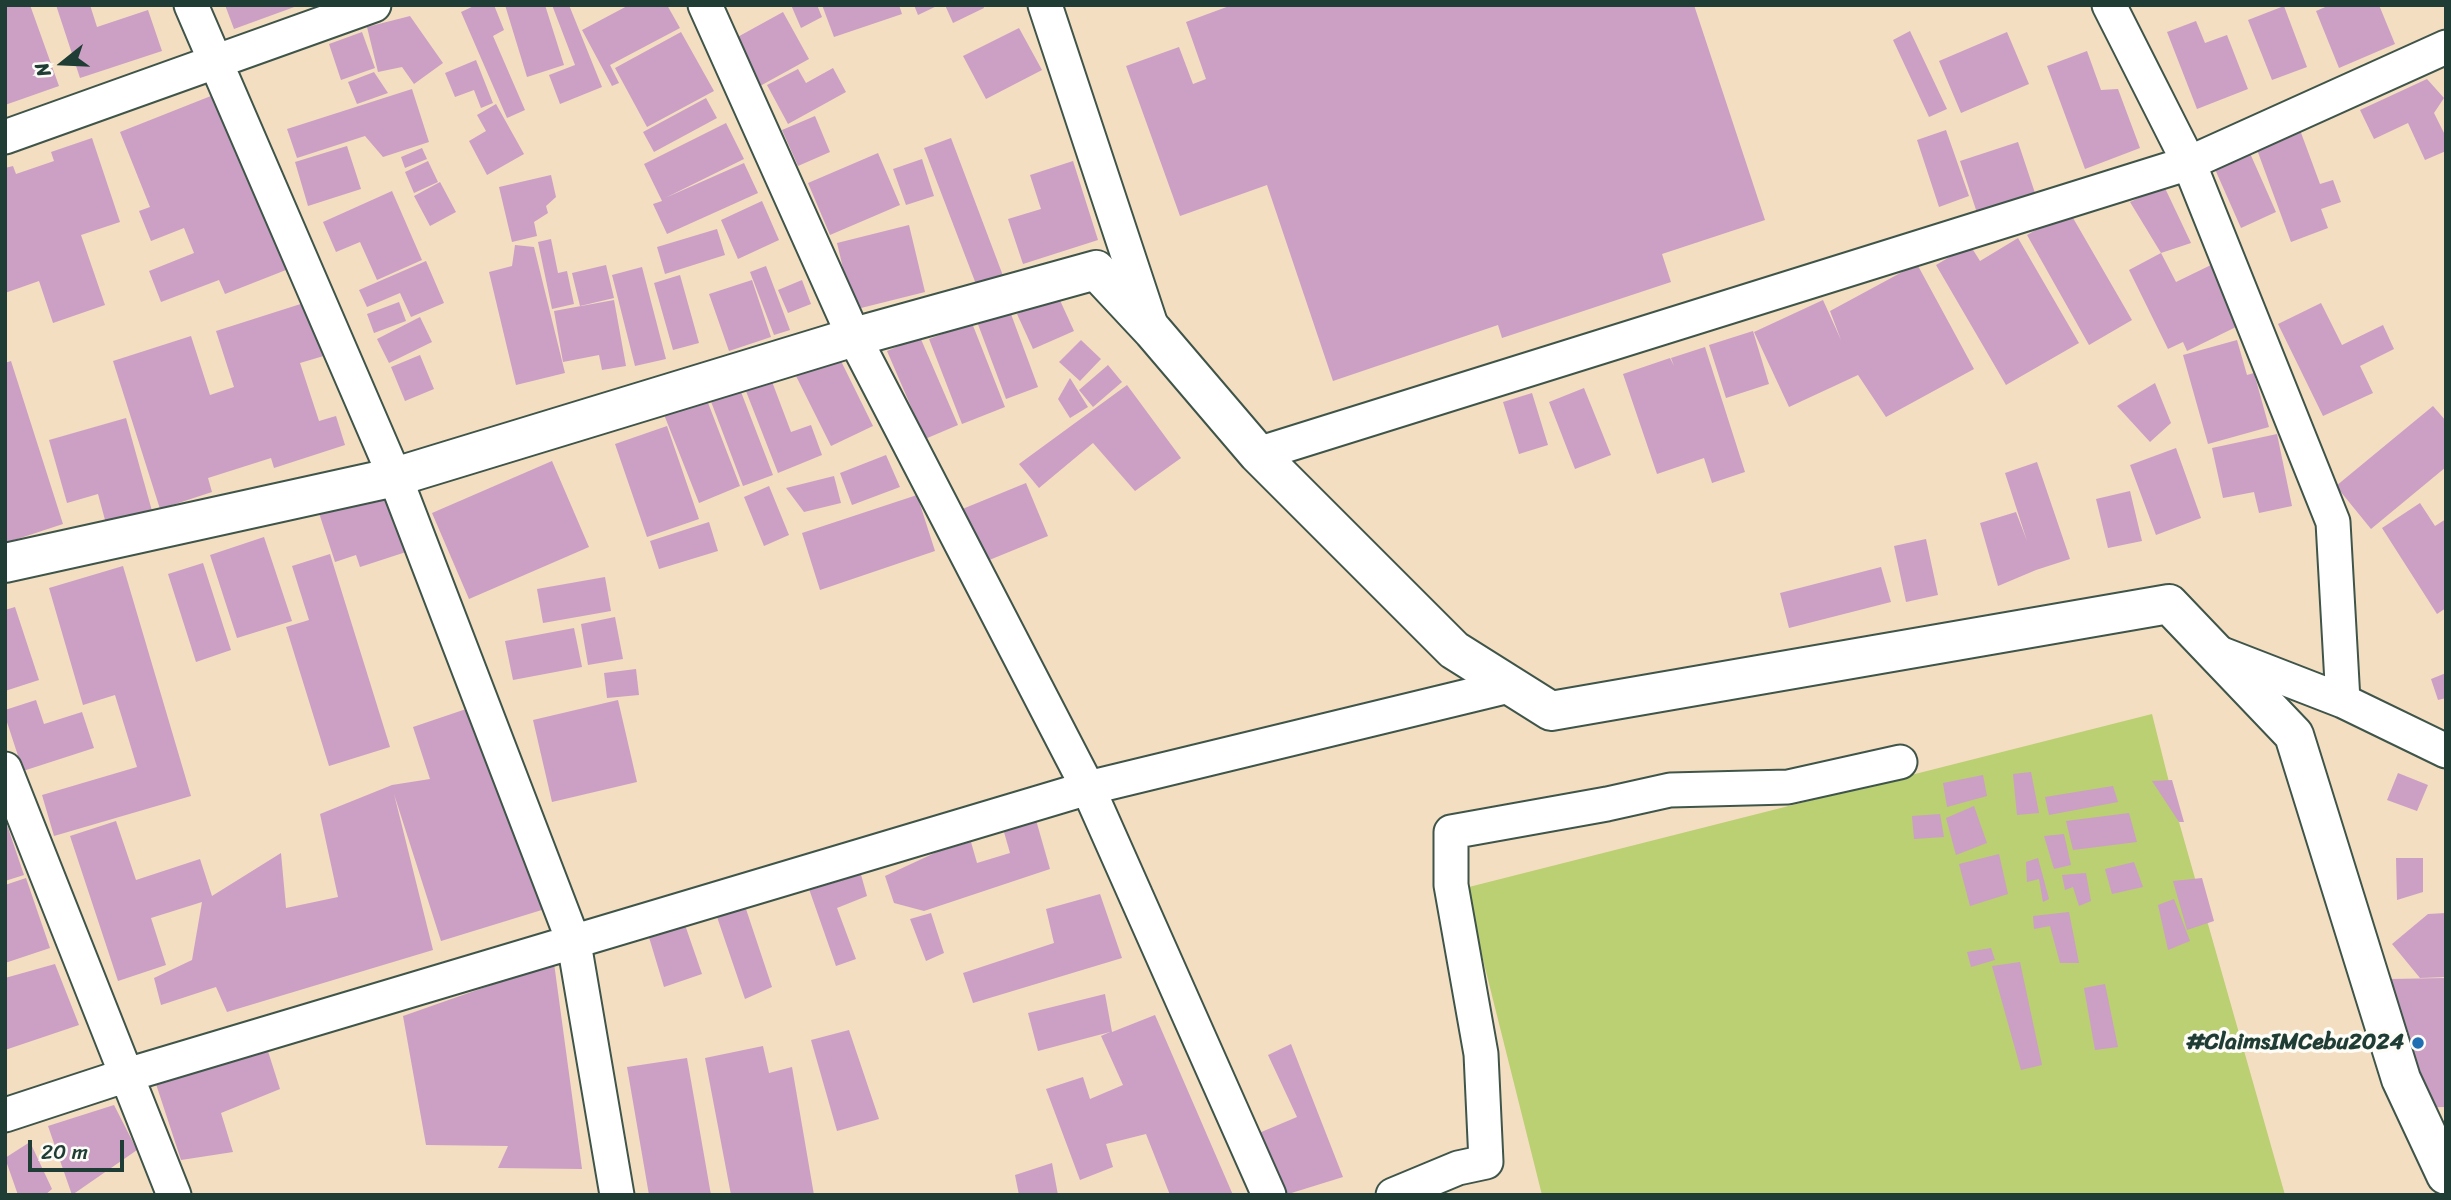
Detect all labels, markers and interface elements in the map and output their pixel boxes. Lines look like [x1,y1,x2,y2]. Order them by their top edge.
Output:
north arrow [28,28,98,98]
text: N [25,58,60,81]
place label: #ClaimsIMCebu2024 [2186,1029,2404,1057]
marker: #ClaimsIMCebu2024 [2410,1035,2426,1051]
scale bar [32,1126,128,1170]
text: 20 m [41,1133,88,1171]

